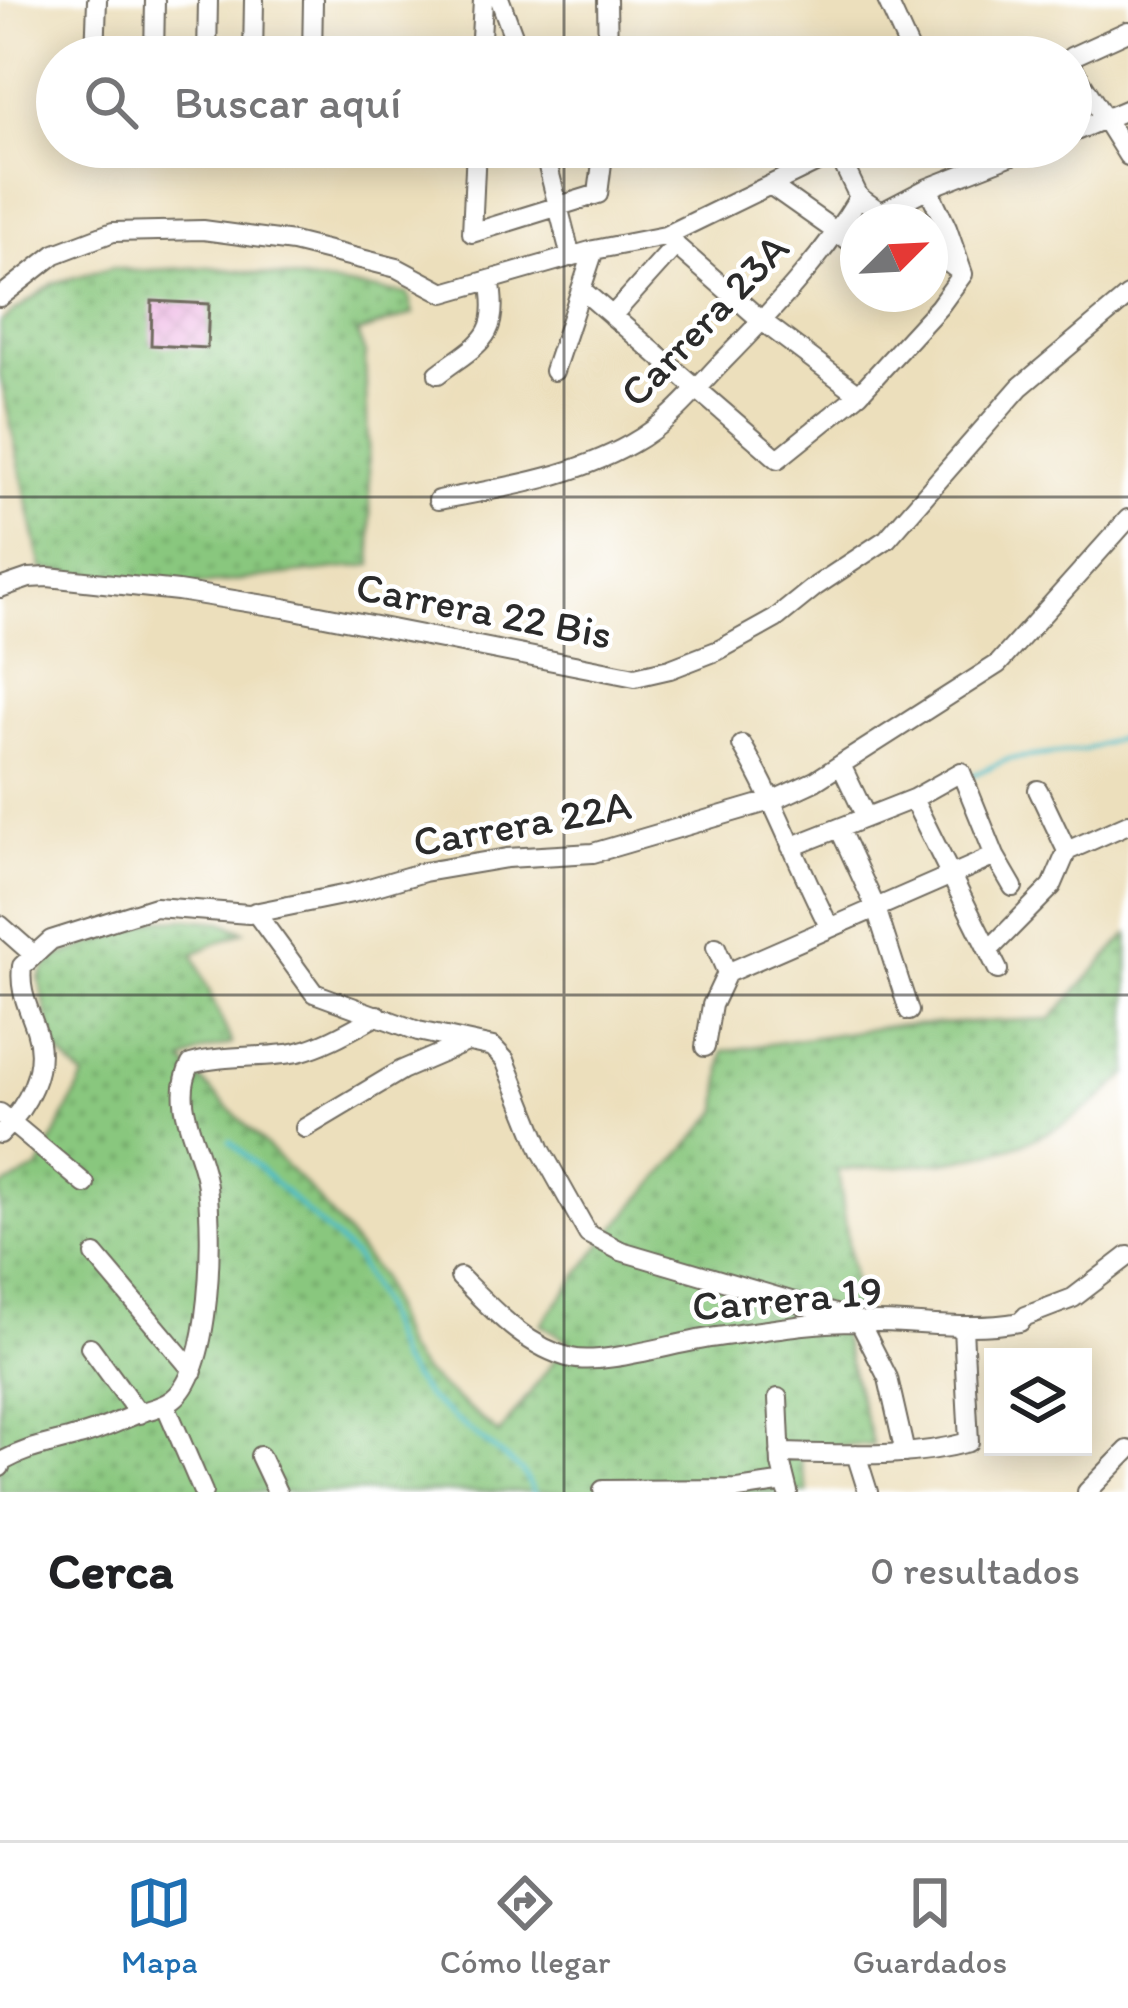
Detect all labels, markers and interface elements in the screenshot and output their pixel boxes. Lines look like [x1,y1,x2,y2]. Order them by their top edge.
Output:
search box [36,36,1092,168]
icon: search [78,69,144,135]
text: Buscar aquí [174,75,401,129]
north arrow [840,204,948,312]
street label: Carrera 23A [609,223,799,417]
street label: Carrera 22 Bis [352,560,616,660]
street label: Carrera 22A [409,779,635,867]
street label: Carrera 19 [690,1264,884,1332]
map controls [984,1348,1092,1456]
button: layers [984,1348,1092,1456]
text: Cerca [48,1540,174,1601]
text: 0 resultados [870,1547,1080,1594]
tab: Mapa [121,1870,198,1981]
tab: Cómo llegar [440,1870,611,1981]
tab: Guardados [852,1870,1007,1981]

